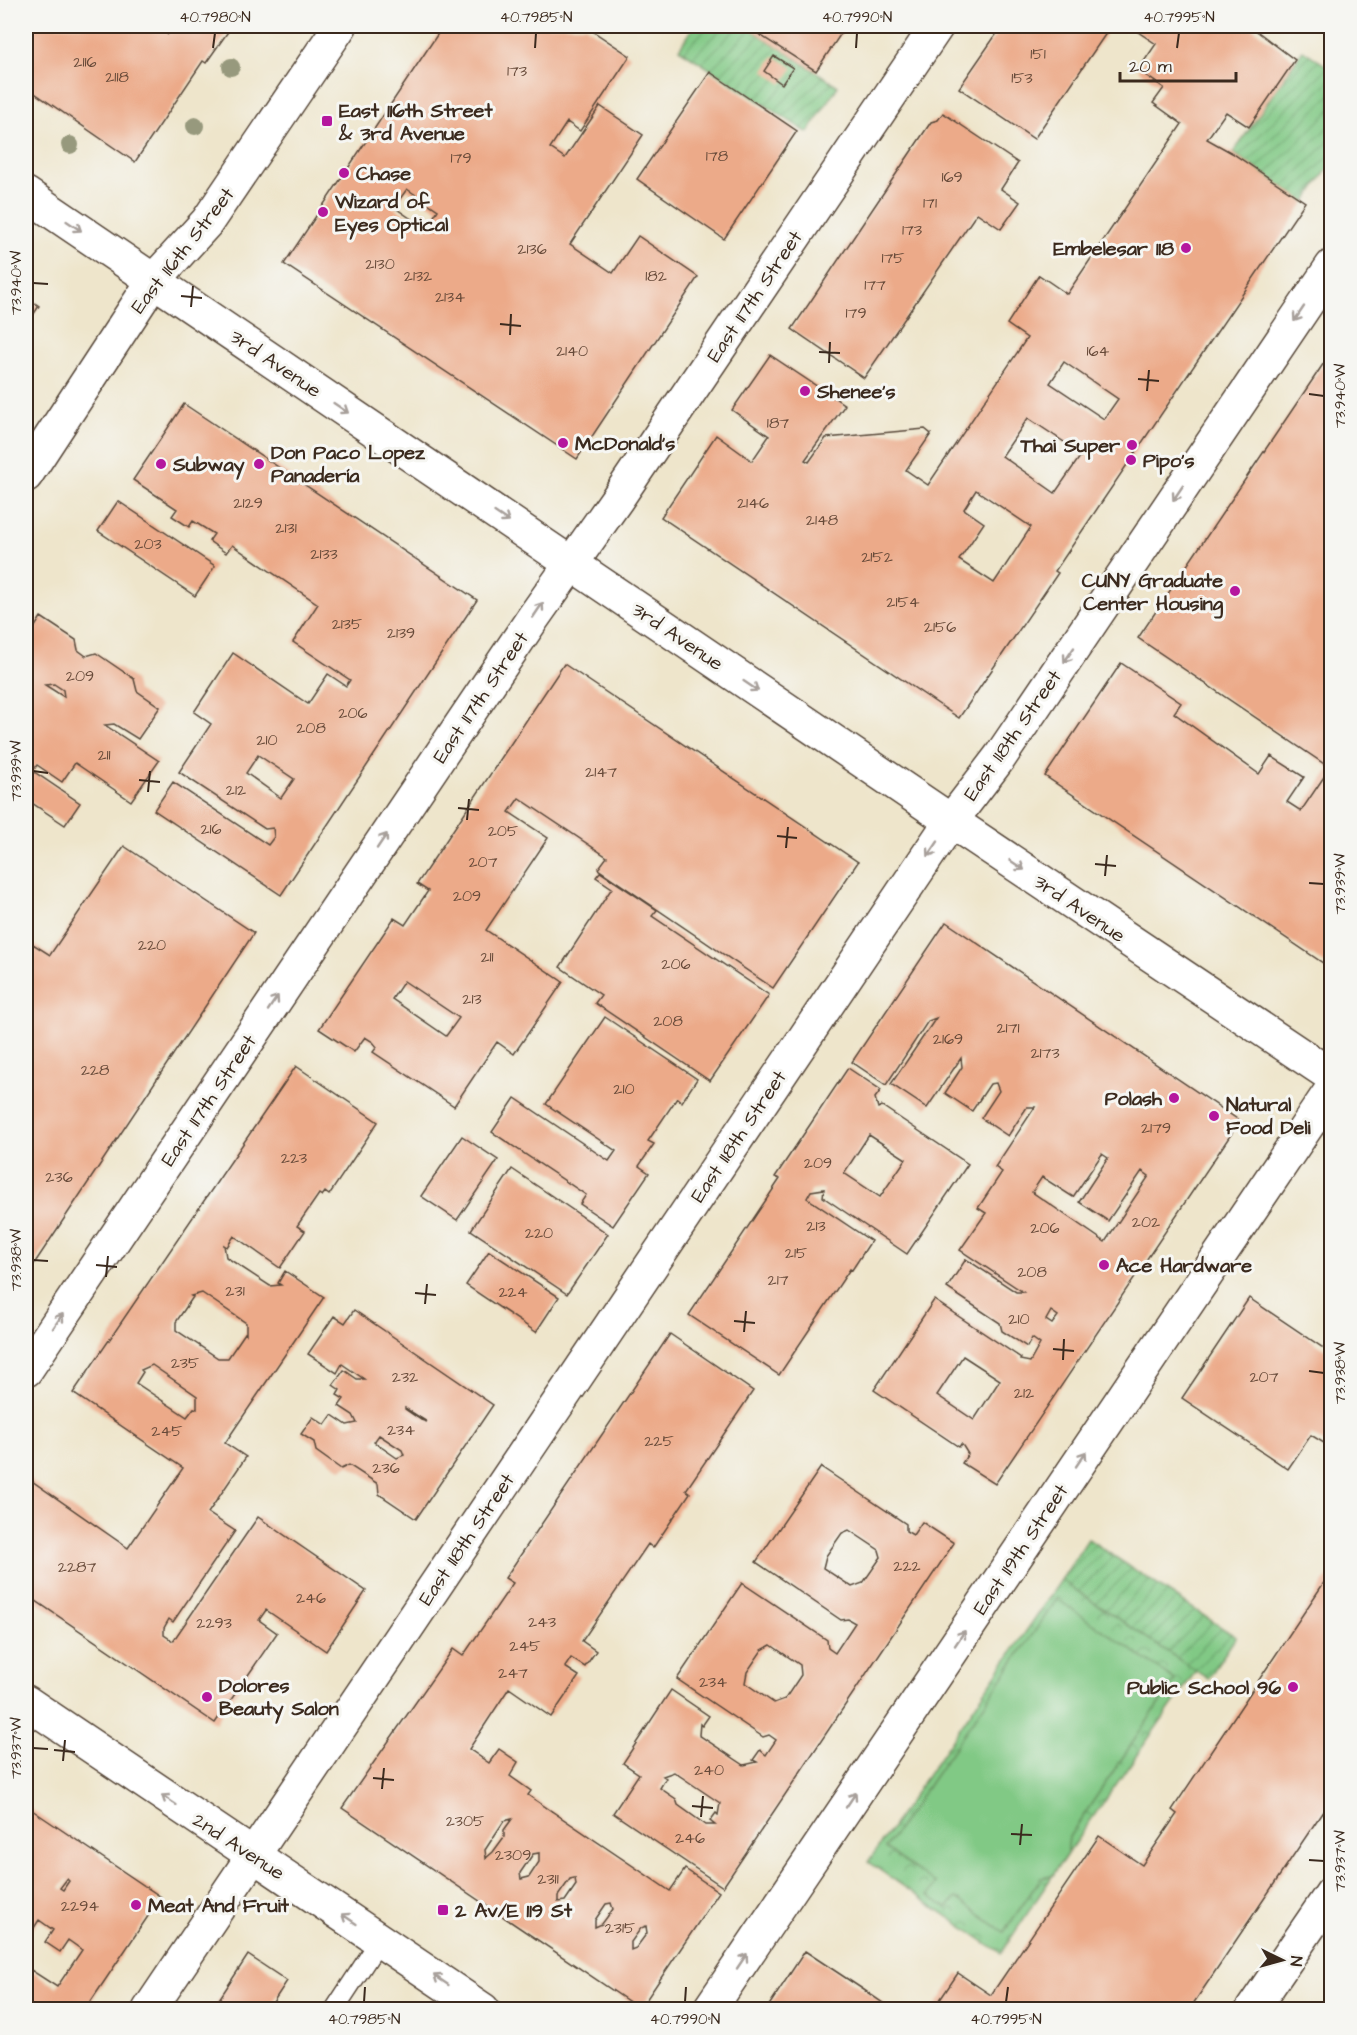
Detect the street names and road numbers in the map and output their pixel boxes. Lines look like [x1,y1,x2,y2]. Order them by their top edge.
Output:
street label: East 116th Street [125,182,241,320]
street label: East 117th Street [700,225,809,368]
street label: 3rd Avenue [224,323,327,405]
street label: 3rd Avenue [626,596,729,678]
street label: East 117th Street [426,626,535,769]
street label: East 118th Street [957,664,1068,807]
street label: 3rd Avenue [1028,868,1131,950]
street label: East 117th Street [154,1029,263,1172]
street label: East 118th Street [684,1065,793,1208]
street label: East 118th Street [412,1468,521,1611]
street label: East 119th Street [967,1479,1075,1621]
street label: 2nd Avenue [187,1807,290,1887]

